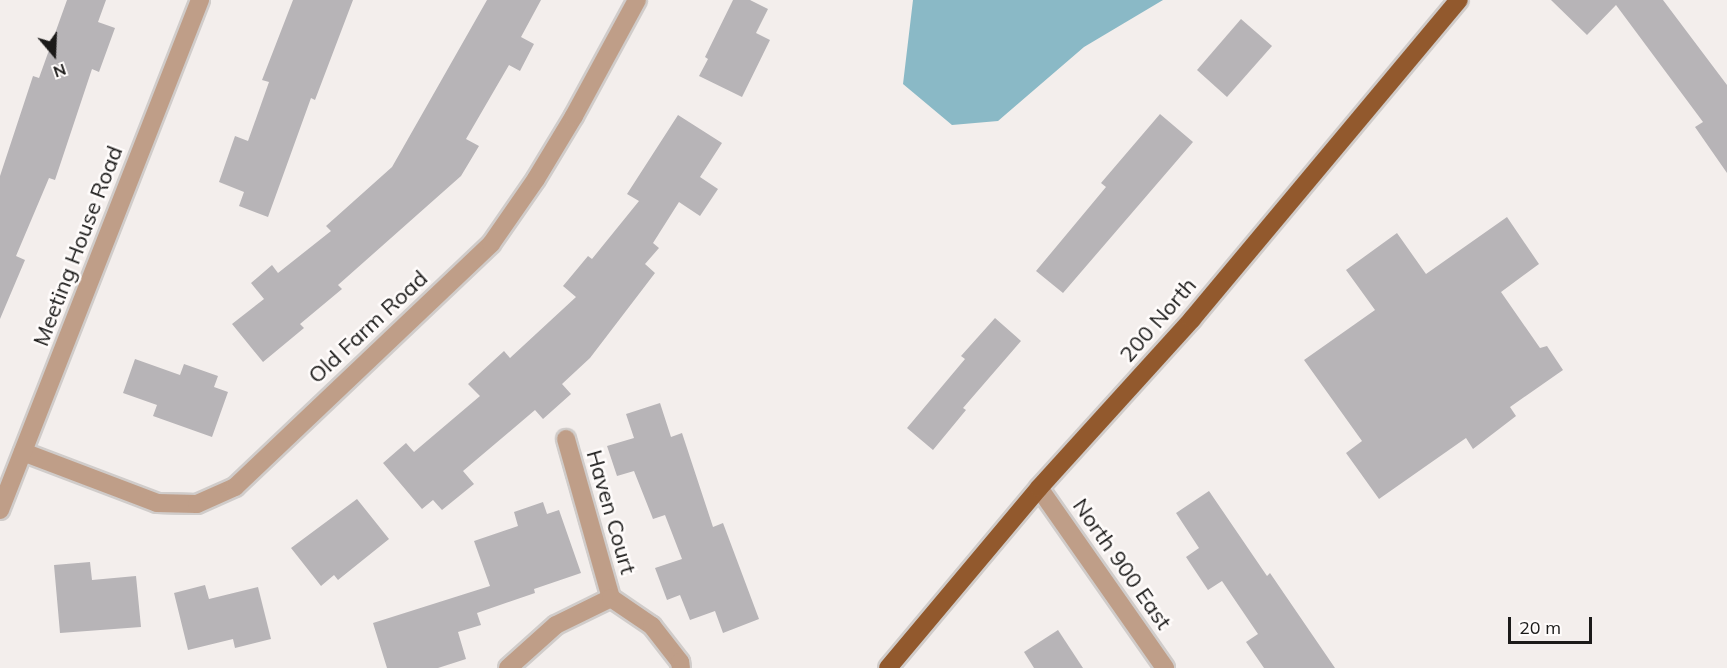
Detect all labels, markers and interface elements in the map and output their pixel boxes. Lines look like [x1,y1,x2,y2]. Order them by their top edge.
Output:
north arrow [24,24,84,84]
text: N [51,60,69,82]
street label: Meeting House Road [28,142,128,350]
street label: Old Farm Road [303,265,433,389]
street label: 200 North [1114,272,1202,368]
street label: Haven Court [581,447,641,577]
street label: North 900 East [1067,493,1177,635]
scale bar [1511,605,1595,643]
text: 20 m [1519,616,1561,639]

